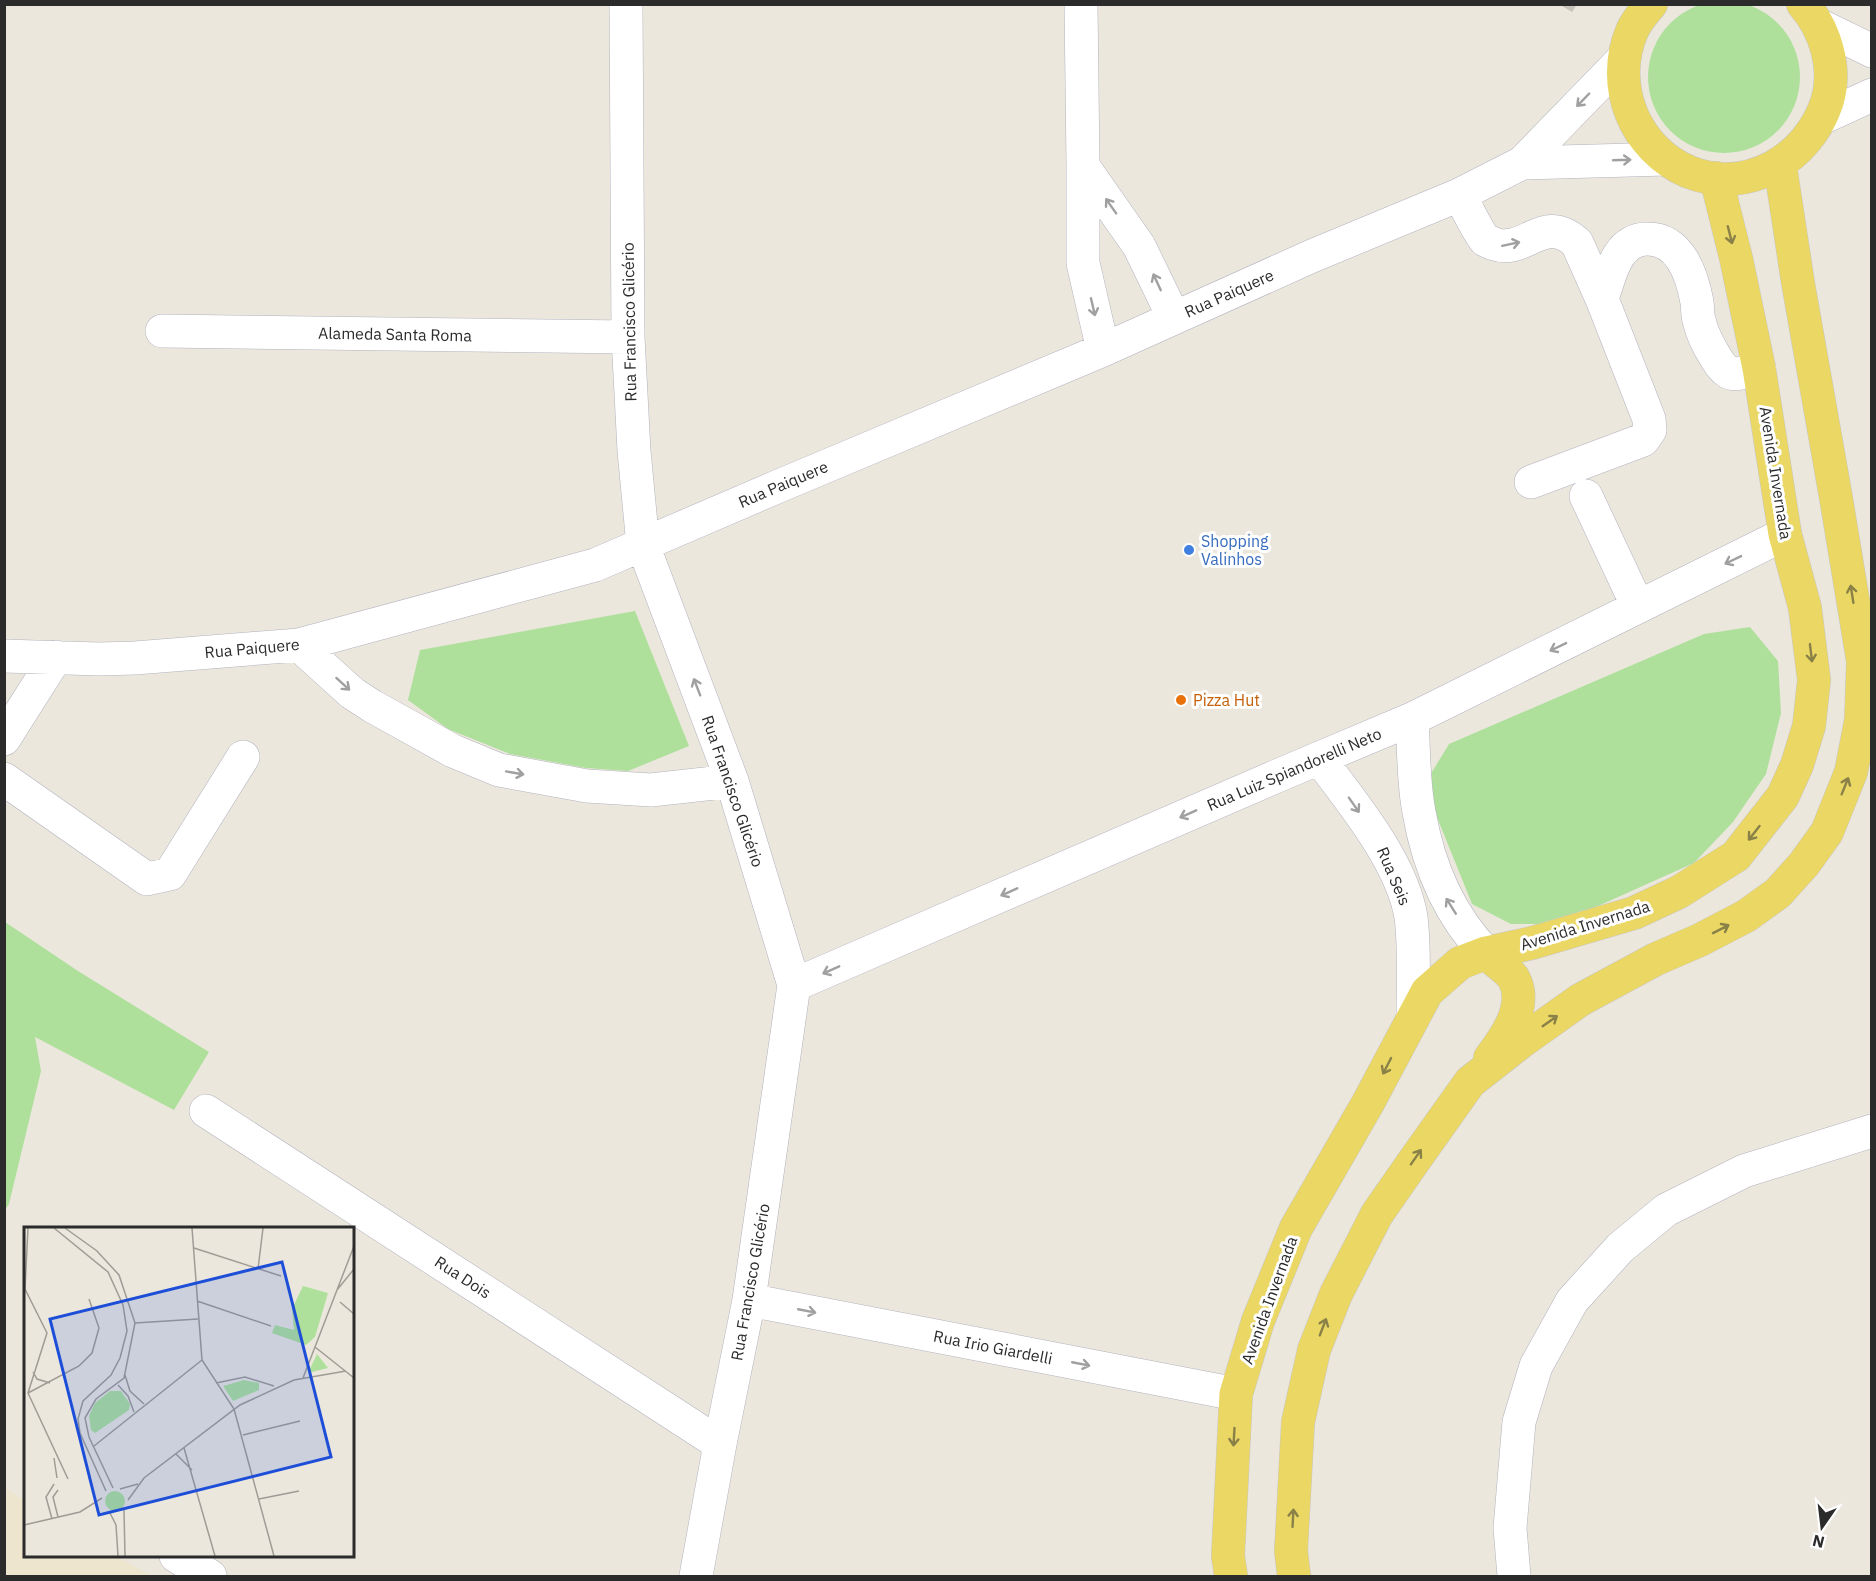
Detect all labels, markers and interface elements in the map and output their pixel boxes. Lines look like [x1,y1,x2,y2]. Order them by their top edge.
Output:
one-way arrow [1576,93,1590,108]
one-way arrow [1612,154,1632,166]
one-way arrow [1105,198,1117,214]
one-way arrow [1725,225,1736,244]
one-way arrow [1501,238,1520,249]
street label: Rua Francisco Glicério [618,242,640,402]
street label: Rua Paiquere [1181,264,1277,322]
one-way arrow [1150,274,1162,292]
one-way arrow [1087,297,1099,316]
street label: Alameda Santa Roma [318,323,473,345]
street label: Avenida Invernada [1756,405,1796,541]
street label: Rua Paiquere [735,456,831,512]
place label: Shopping Valinhos [1201,531,1269,569]
marker: Shopping Valinhos [1182,543,1196,557]
one-way arrow [1724,555,1742,567]
one-way arrow [1846,585,1857,605]
street label: Rua Paiquere [204,634,301,662]
one-way arrow [1550,641,1568,653]
one-way arrow [1805,642,1816,662]
one-way arrow [335,677,350,691]
one-way arrow [691,678,702,697]
place label: Pizza Hut [1193,690,1260,710]
marker: Pizza Hut [1174,693,1188,707]
street label: Rua Francisco Glicério [698,712,768,870]
street label: Rua Luiz Spiandorelli Neto [1204,723,1384,815]
one-way arrow [504,768,524,779]
one-way arrow [1840,778,1851,796]
one-way arrow [1348,796,1360,812]
one-way arrow [1180,809,1198,820]
one-way arrow [1748,824,1761,840]
street label: Rua Seis [1373,844,1415,908]
one-way arrow [1001,887,1019,898]
street label: Avenida Invernada [1518,896,1653,954]
one-way arrow [1445,898,1457,915]
one-way arrow [1712,923,1729,935]
one-way arrow [822,965,840,976]
one-way arrow [1541,1015,1557,1027]
one-way arrow [1381,1057,1392,1075]
one-way arrow [1410,1149,1423,1165]
street label: Rua Francisco Glicério [726,1202,774,1362]
inset map [24,1227,354,1557]
street label: Avenida Invernada [1237,1233,1302,1367]
street label: Rua Dois [431,1251,495,1303]
one-way arrow [796,1306,816,1317]
one-way arrow [1318,1318,1329,1337]
street label: Rua Irio Giardelli [932,1326,1054,1368]
one-way arrow [1070,1359,1090,1370]
one-way arrow [1228,1426,1239,1446]
north arrow [1792,1497,1852,1557]
one-way arrow [1287,1509,1298,1529]
text: N [1810,1530,1826,1553]

